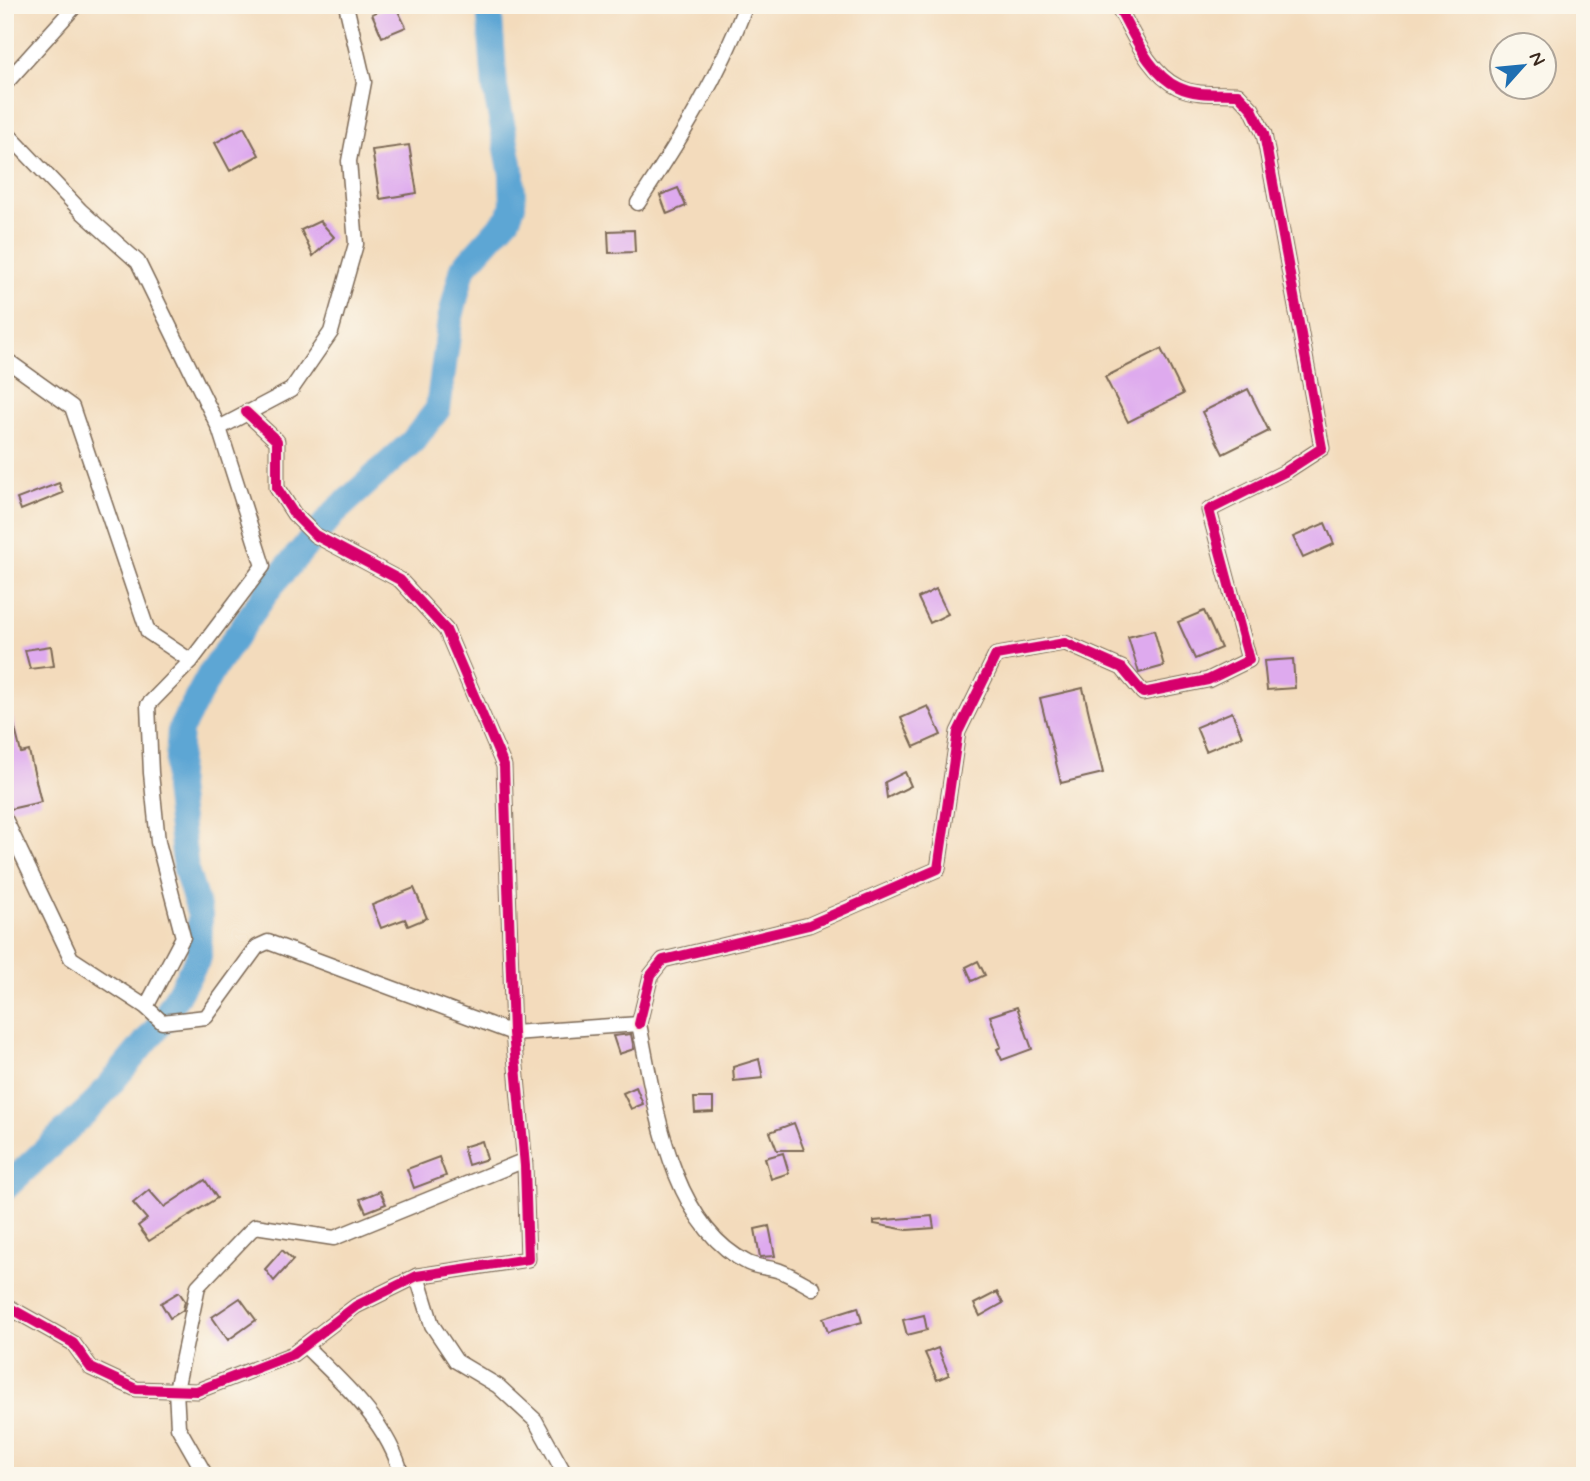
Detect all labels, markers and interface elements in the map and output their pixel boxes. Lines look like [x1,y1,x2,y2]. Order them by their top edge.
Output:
north arrow [1488,32,1558,102]
text: N [1523,48,1551,70]

